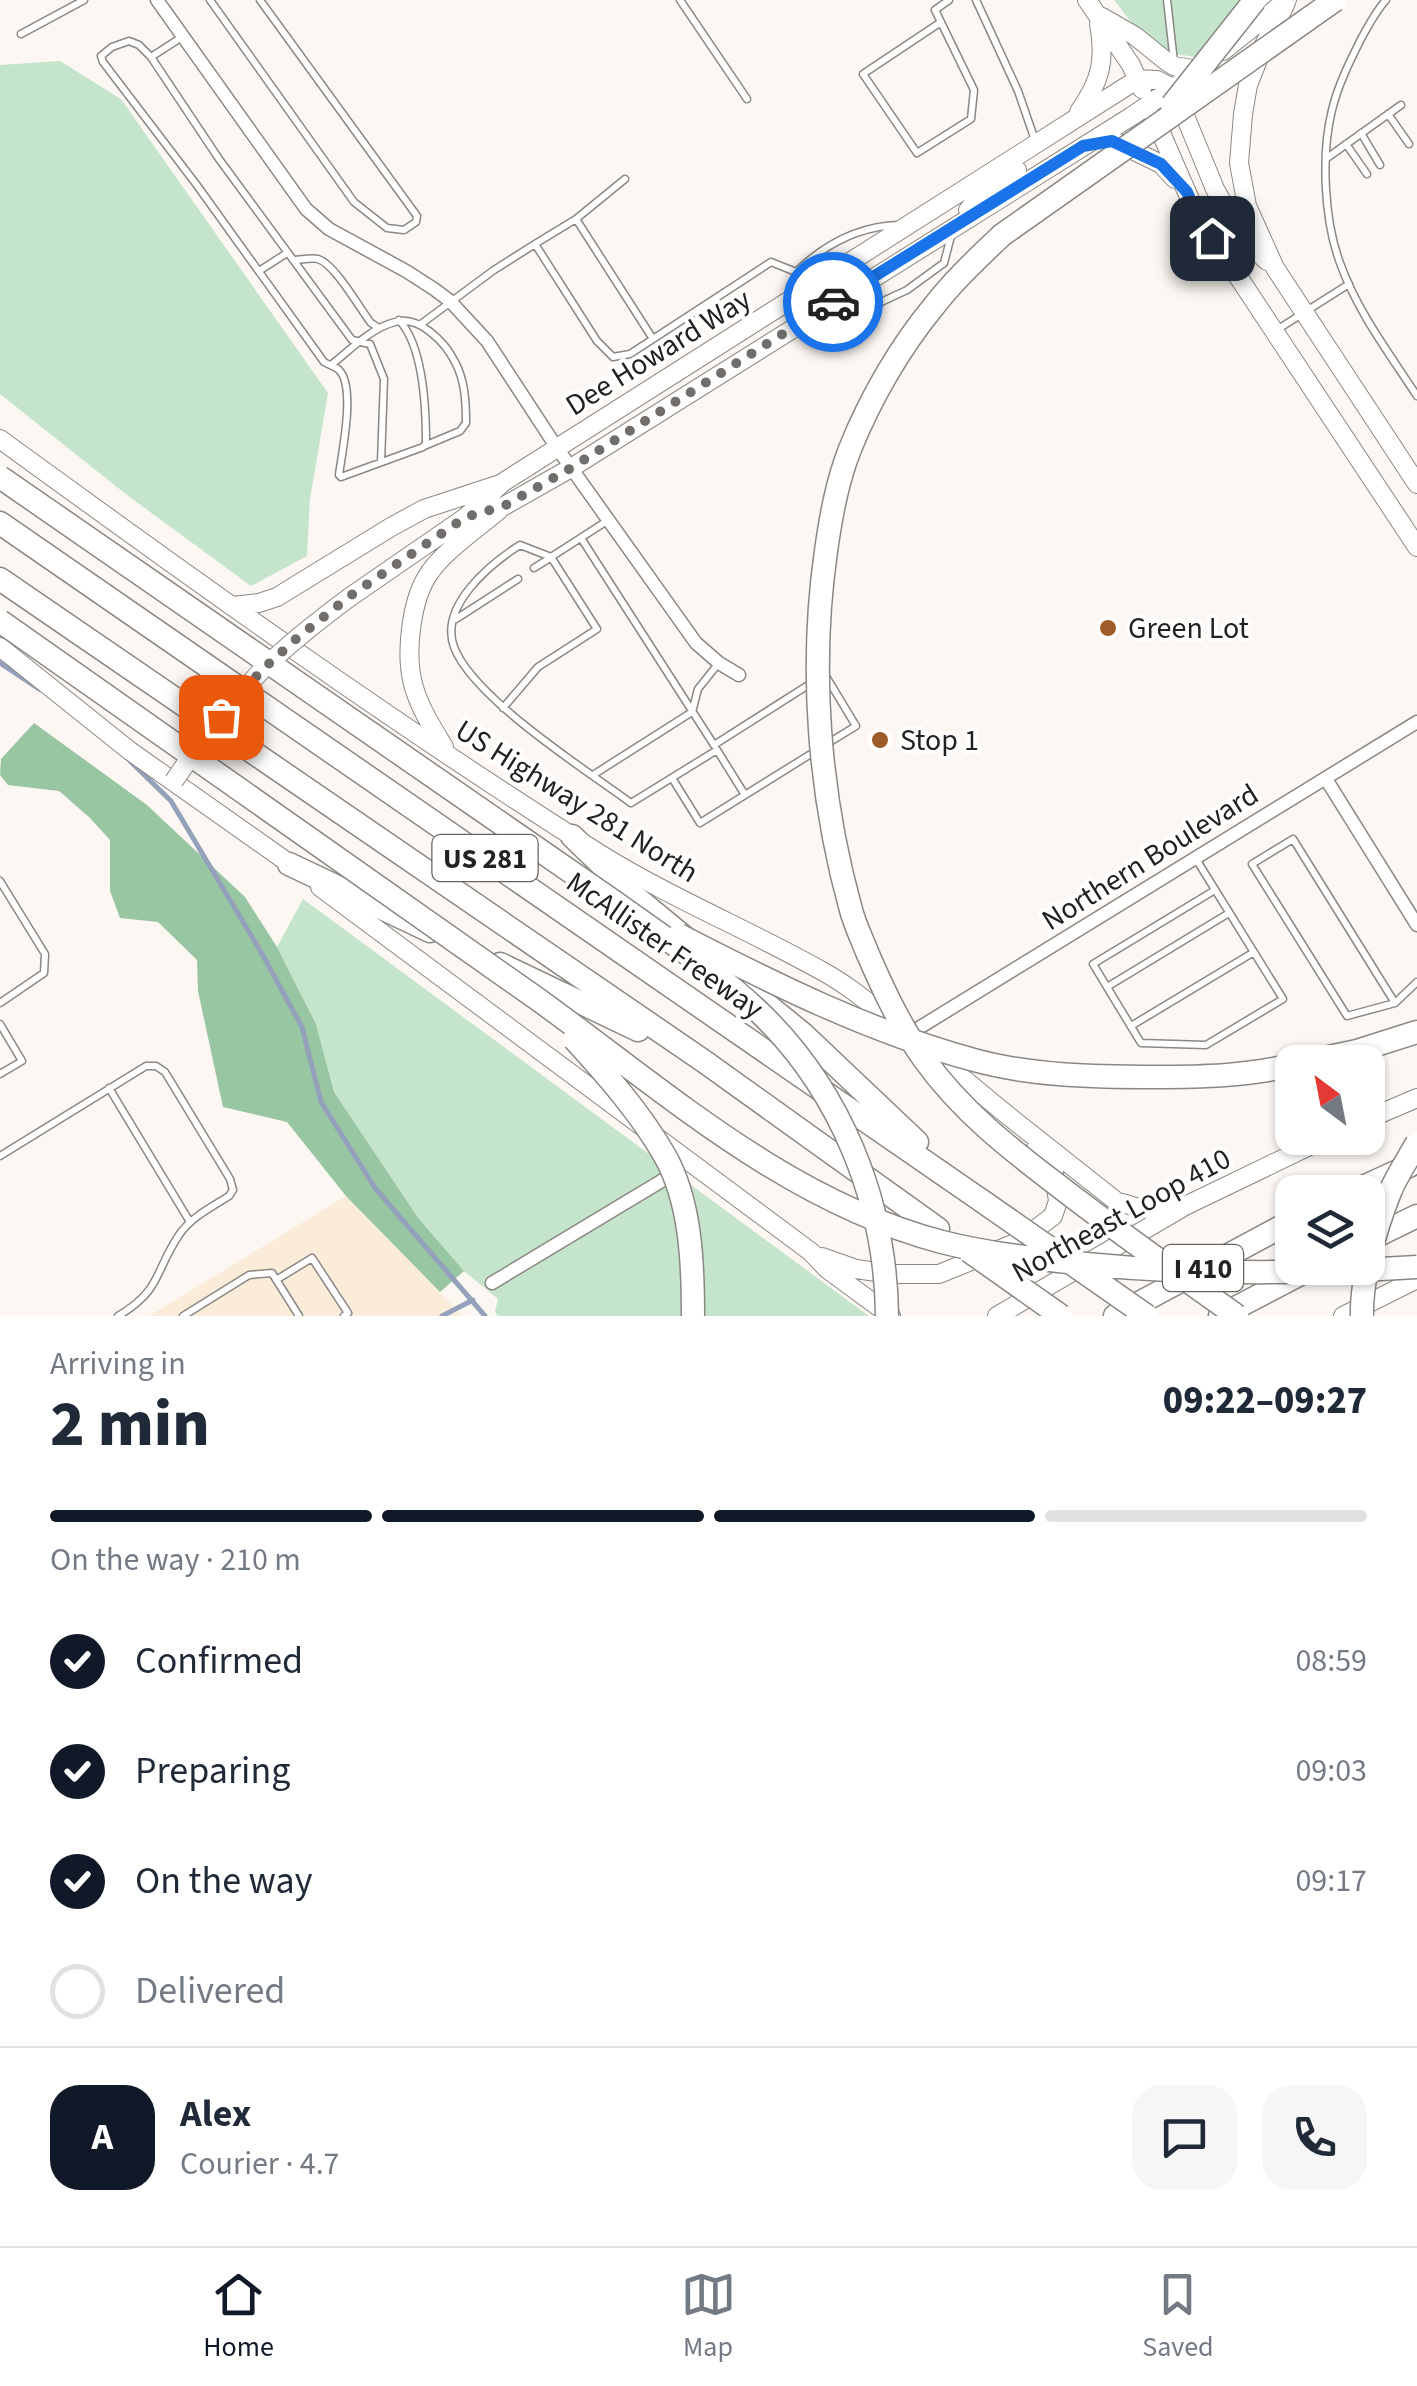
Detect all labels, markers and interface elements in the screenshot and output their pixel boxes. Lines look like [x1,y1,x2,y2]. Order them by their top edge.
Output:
pin [1170,196,1255,281]
icon: home [1185,211,1240,266]
courier [783,252,883,352]
icon: car [806,275,861,330]
street label: Dee Howard Way [557,278,759,427]
place label: Green Lot [1128,607,1249,650]
marker: Green Lot [1097,617,1119,639]
pin [179,675,264,760]
icon: bag [194,690,249,745]
street label: US Highway 281 North [447,709,706,894]
place label: Stop 1 [900,719,979,762]
marker: Stop 1 [869,729,891,751]
street label: Northern Boulevard [1034,773,1267,941]
road number: US 281 [432,835,538,881]
street label: McAllister Freeway [557,861,772,1030]
north arrow [1275,1045,1385,1155]
map controls [1275,1045,1385,1285]
street label: Northeast Loop 410 [1004,1137,1239,1293]
button: layers [1275,1175,1385,1285]
road number: I 410 [1163,1245,1243,1291]
text: Arriving in [50,1341,186,1387]
text: 09:22–09:27 [1163,1374,1367,1428]
text: 2 min [50,1378,210,1471]
text: On the way · 210 m [50,1537,301,1583]
icon: check [50,1634,105,1689]
text: Confirmed [135,1634,303,1688]
text: 08:59 [1295,1638,1367,1684]
icon: check [50,1744,105,1799]
text: Preparing [135,1744,290,1798]
text: 09:03 [1295,1748,1367,1794]
icon: check [50,1854,105,1909]
text: On the way [135,1854,312,1908]
text: 09:17 [1295,1858,1367,1904]
text: Delivered [135,1964,285,2018]
button: chat [1132,2085,1237,2190]
button: phone [1262,2085,1367,2190]
text: Alex [180,2087,251,2141]
text: A [92,2110,113,2164]
text: Courier · 4.7 [180,2141,340,2187]
tab: Home [203,2267,274,2367]
tab: Map [681,2267,736,2367]
tab: Saved [1142,2267,1214,2367]

